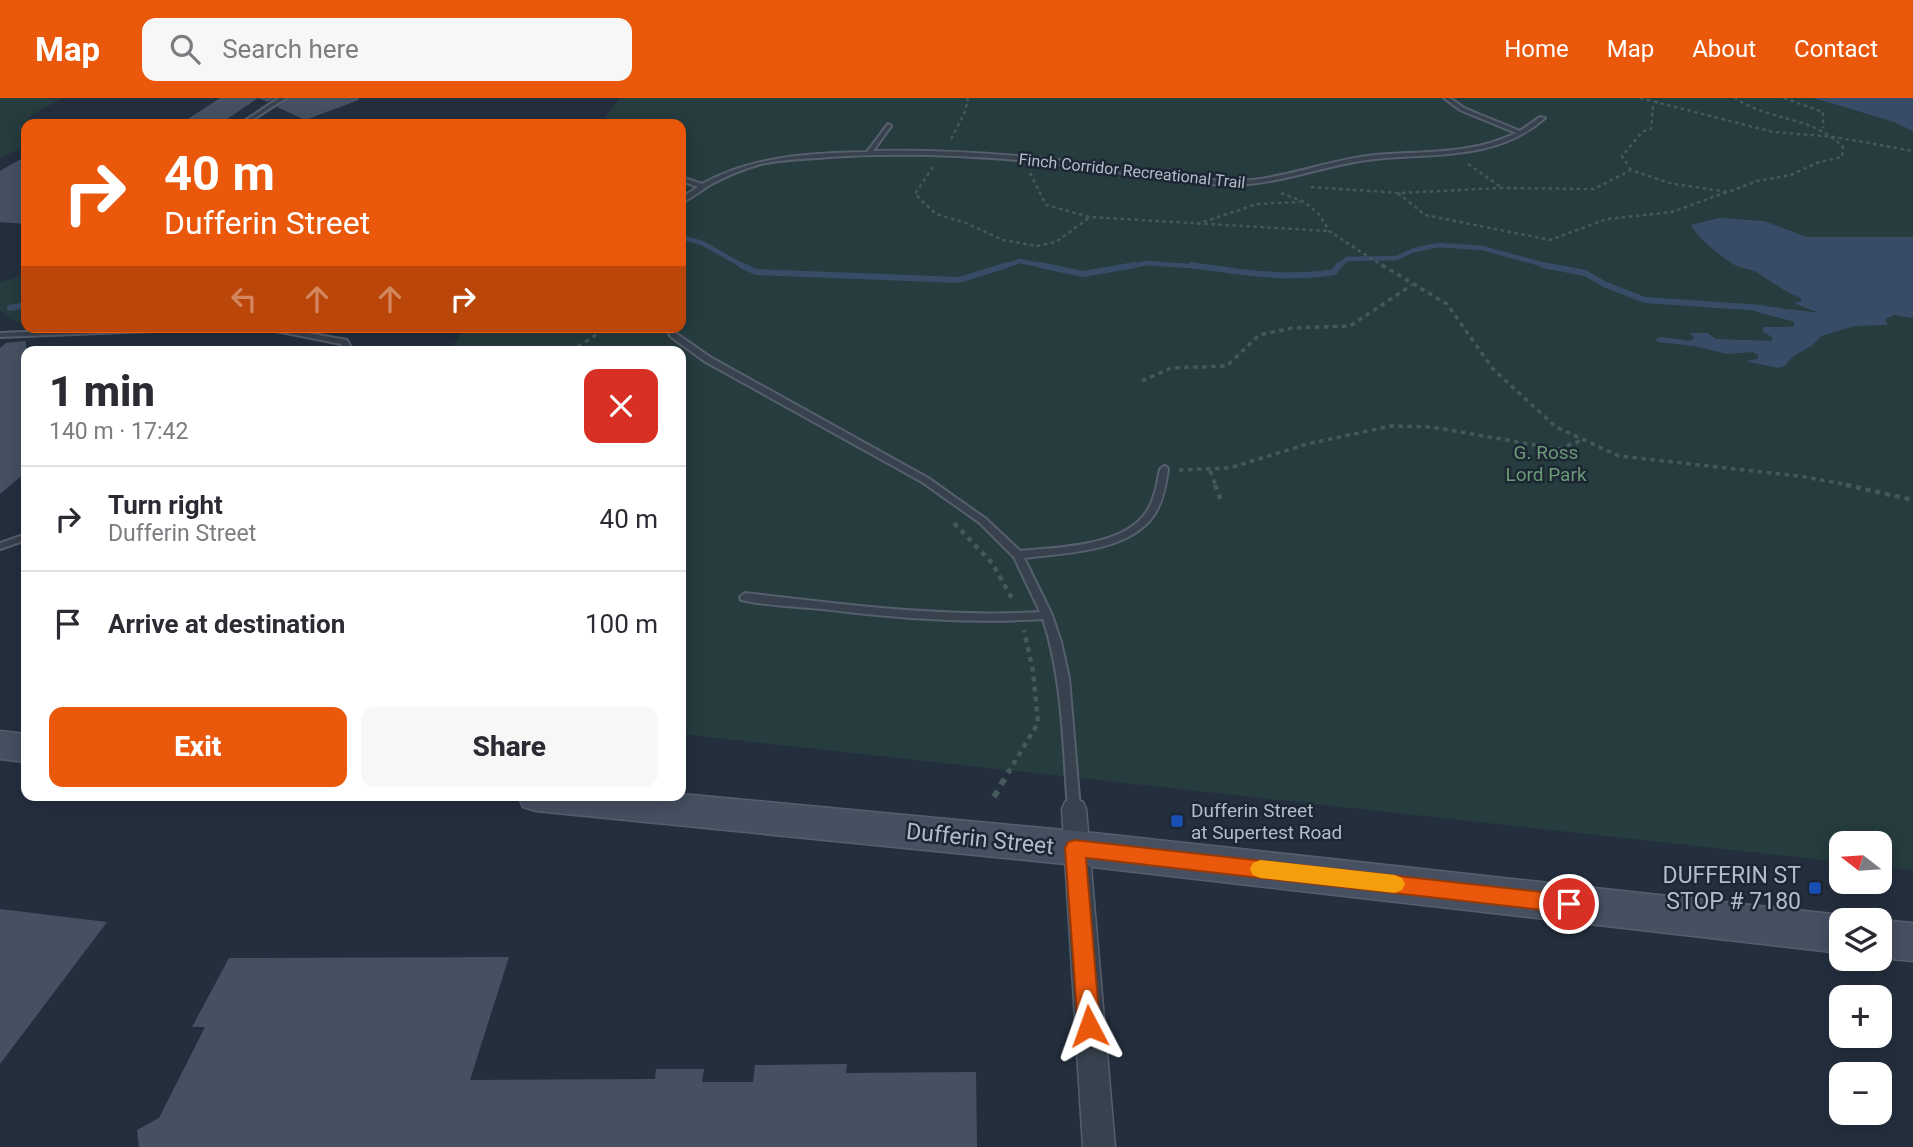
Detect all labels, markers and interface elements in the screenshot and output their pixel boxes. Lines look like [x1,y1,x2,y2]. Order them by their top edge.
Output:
search box [142,18,632,81]
text: Map [35,30,100,69]
icon: search [166,30,204,68]
text: Search here [222,34,359,64]
text: Home [1504,35,1569,63]
text: Map [1607,35,1654,63]
text: About [1692,35,1756,63]
text: Contact [1794,35,1878,63]
text: 40 m [164,145,275,202]
icon: right [49,147,140,238]
street label: Finch Corridor Recreational Trail [1018,150,1246,192]
text: Dufferin Street [164,204,370,242]
icon: left [225,280,263,318]
icon: ahead [298,280,336,318]
icon: ahead [371,280,409,318]
icon: right [444,280,482,318]
text: 1 min [49,367,155,416]
button: close [584,369,658,443]
text: 140 m · 17:42 [49,418,188,445]
park label: G. Ross Lord Park [1505,441,1587,486]
text: Turn right [108,490,223,520]
icon: right [49,500,87,538]
text: 40 m [600,504,658,534]
text: Dufferin Street [108,520,256,547]
icon: arrive [49,605,87,643]
text: Arrive at destination [108,609,345,639]
text: 100 m [585,609,658,639]
button: Exit [49,707,347,787]
button: Share [361,707,658,787]
place label: Dufferin Street at Supertest Road [1191,799,1342,844]
marker: Dufferin Street at Supertest Road [1169,813,1185,829]
street label: Dufferin Street [905,818,1055,860]
north arrow [1829,831,1892,894]
map controls [1829,831,1892,1125]
place label: DUFFERIN ST STOP # 7180 [1663,862,1801,915]
pin [1539,874,1599,934]
marker: DUFFERIN ST STOP # 7180 [1807,880,1823,896]
icon: arrive [1550,885,1588,923]
button: layers [1829,908,1892,971]
button: + [1829,985,1892,1048]
position arrow [1052,989,1126,1063]
button: − [1829,1062,1892,1125]

